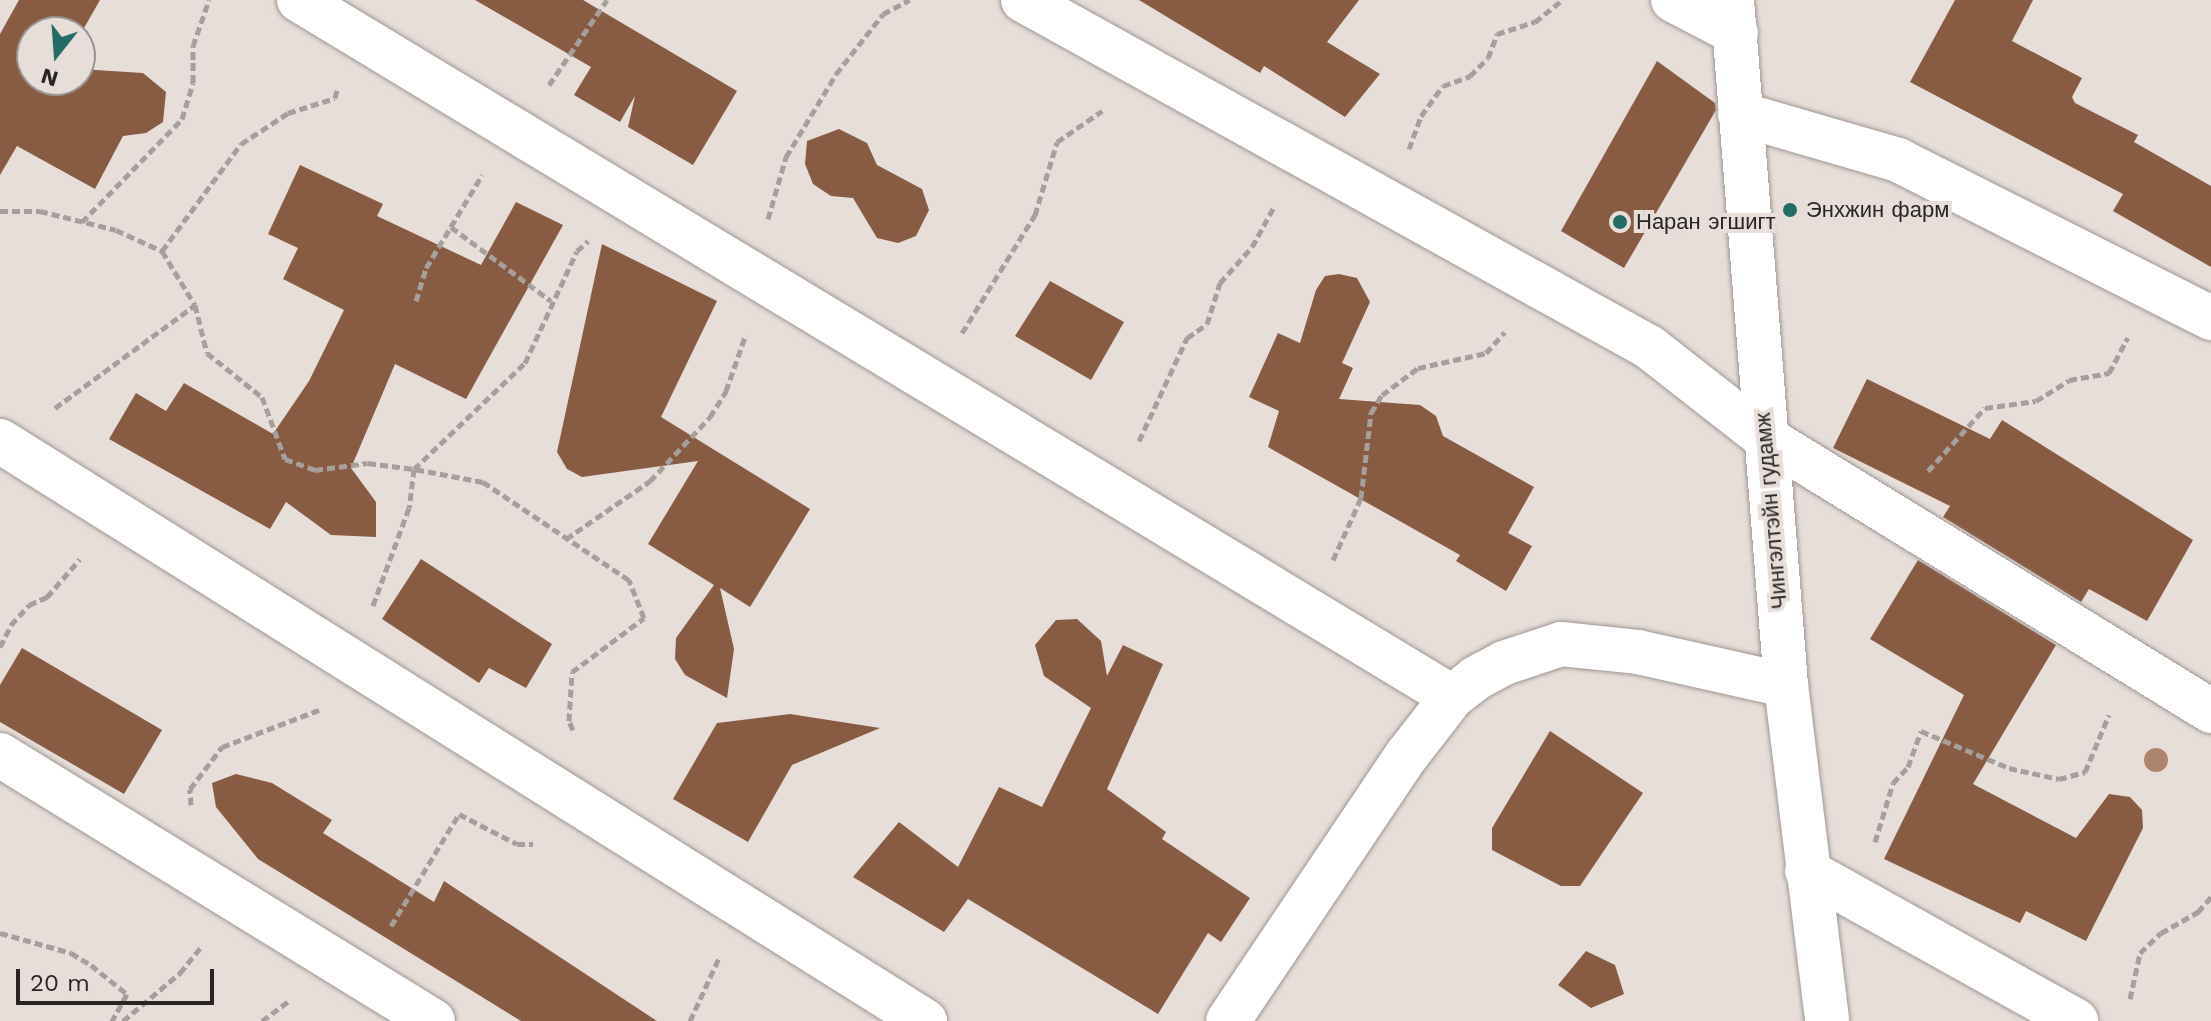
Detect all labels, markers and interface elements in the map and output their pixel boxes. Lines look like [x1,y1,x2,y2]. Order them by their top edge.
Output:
north arrow [16,16,96,96]
text: N [38,63,61,92]
place label: Энхжин фарм [1806,197,1949,223]
marker: Энхжин фарм [1781,201,1799,219]
place label: Наран эгшигт [1636,209,1776,235]
marker: Наран эгшигт [1611,213,1629,231]
street label: Чингэлтэйн гудамж [1749,412,1793,610]
scale bar [20,953,218,1003]
text: 20 m [30,969,90,997]

